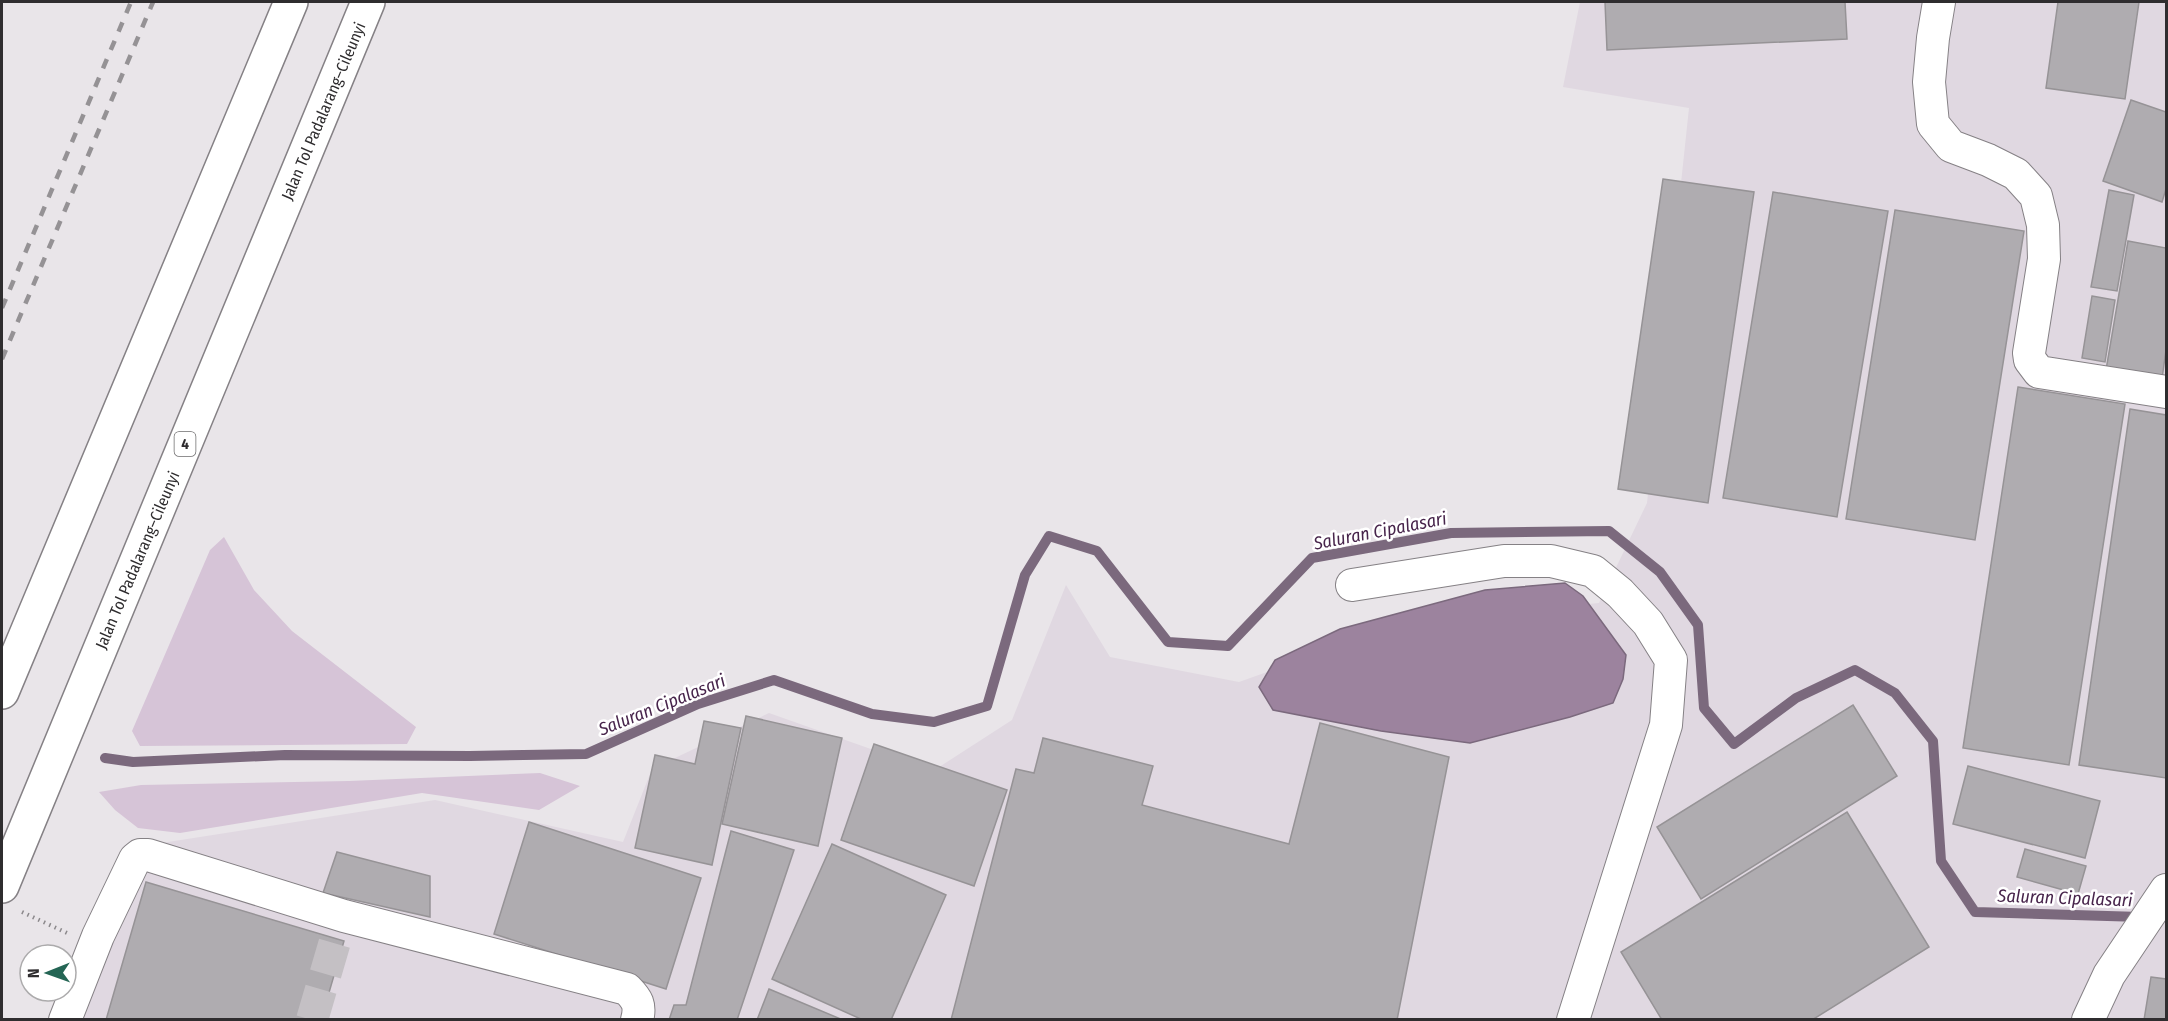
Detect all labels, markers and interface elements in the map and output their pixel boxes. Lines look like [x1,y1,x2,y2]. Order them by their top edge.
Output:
street label: Jalan Tol Padalarang–Cileunyi [277,20,370,203]
road number: 4 [174,432,195,456]
street label: Jalan Tol Padalarang–Cileunyi [91,469,184,652]
water label: Saluran Cipalasari [1311,507,1449,555]
water label: Saluran Cipalasari [594,669,729,741]
water label: Saluran Cipalasari [1996,885,2133,911]
north arrow [18,943,78,1003]
text: N [24,968,43,978]

